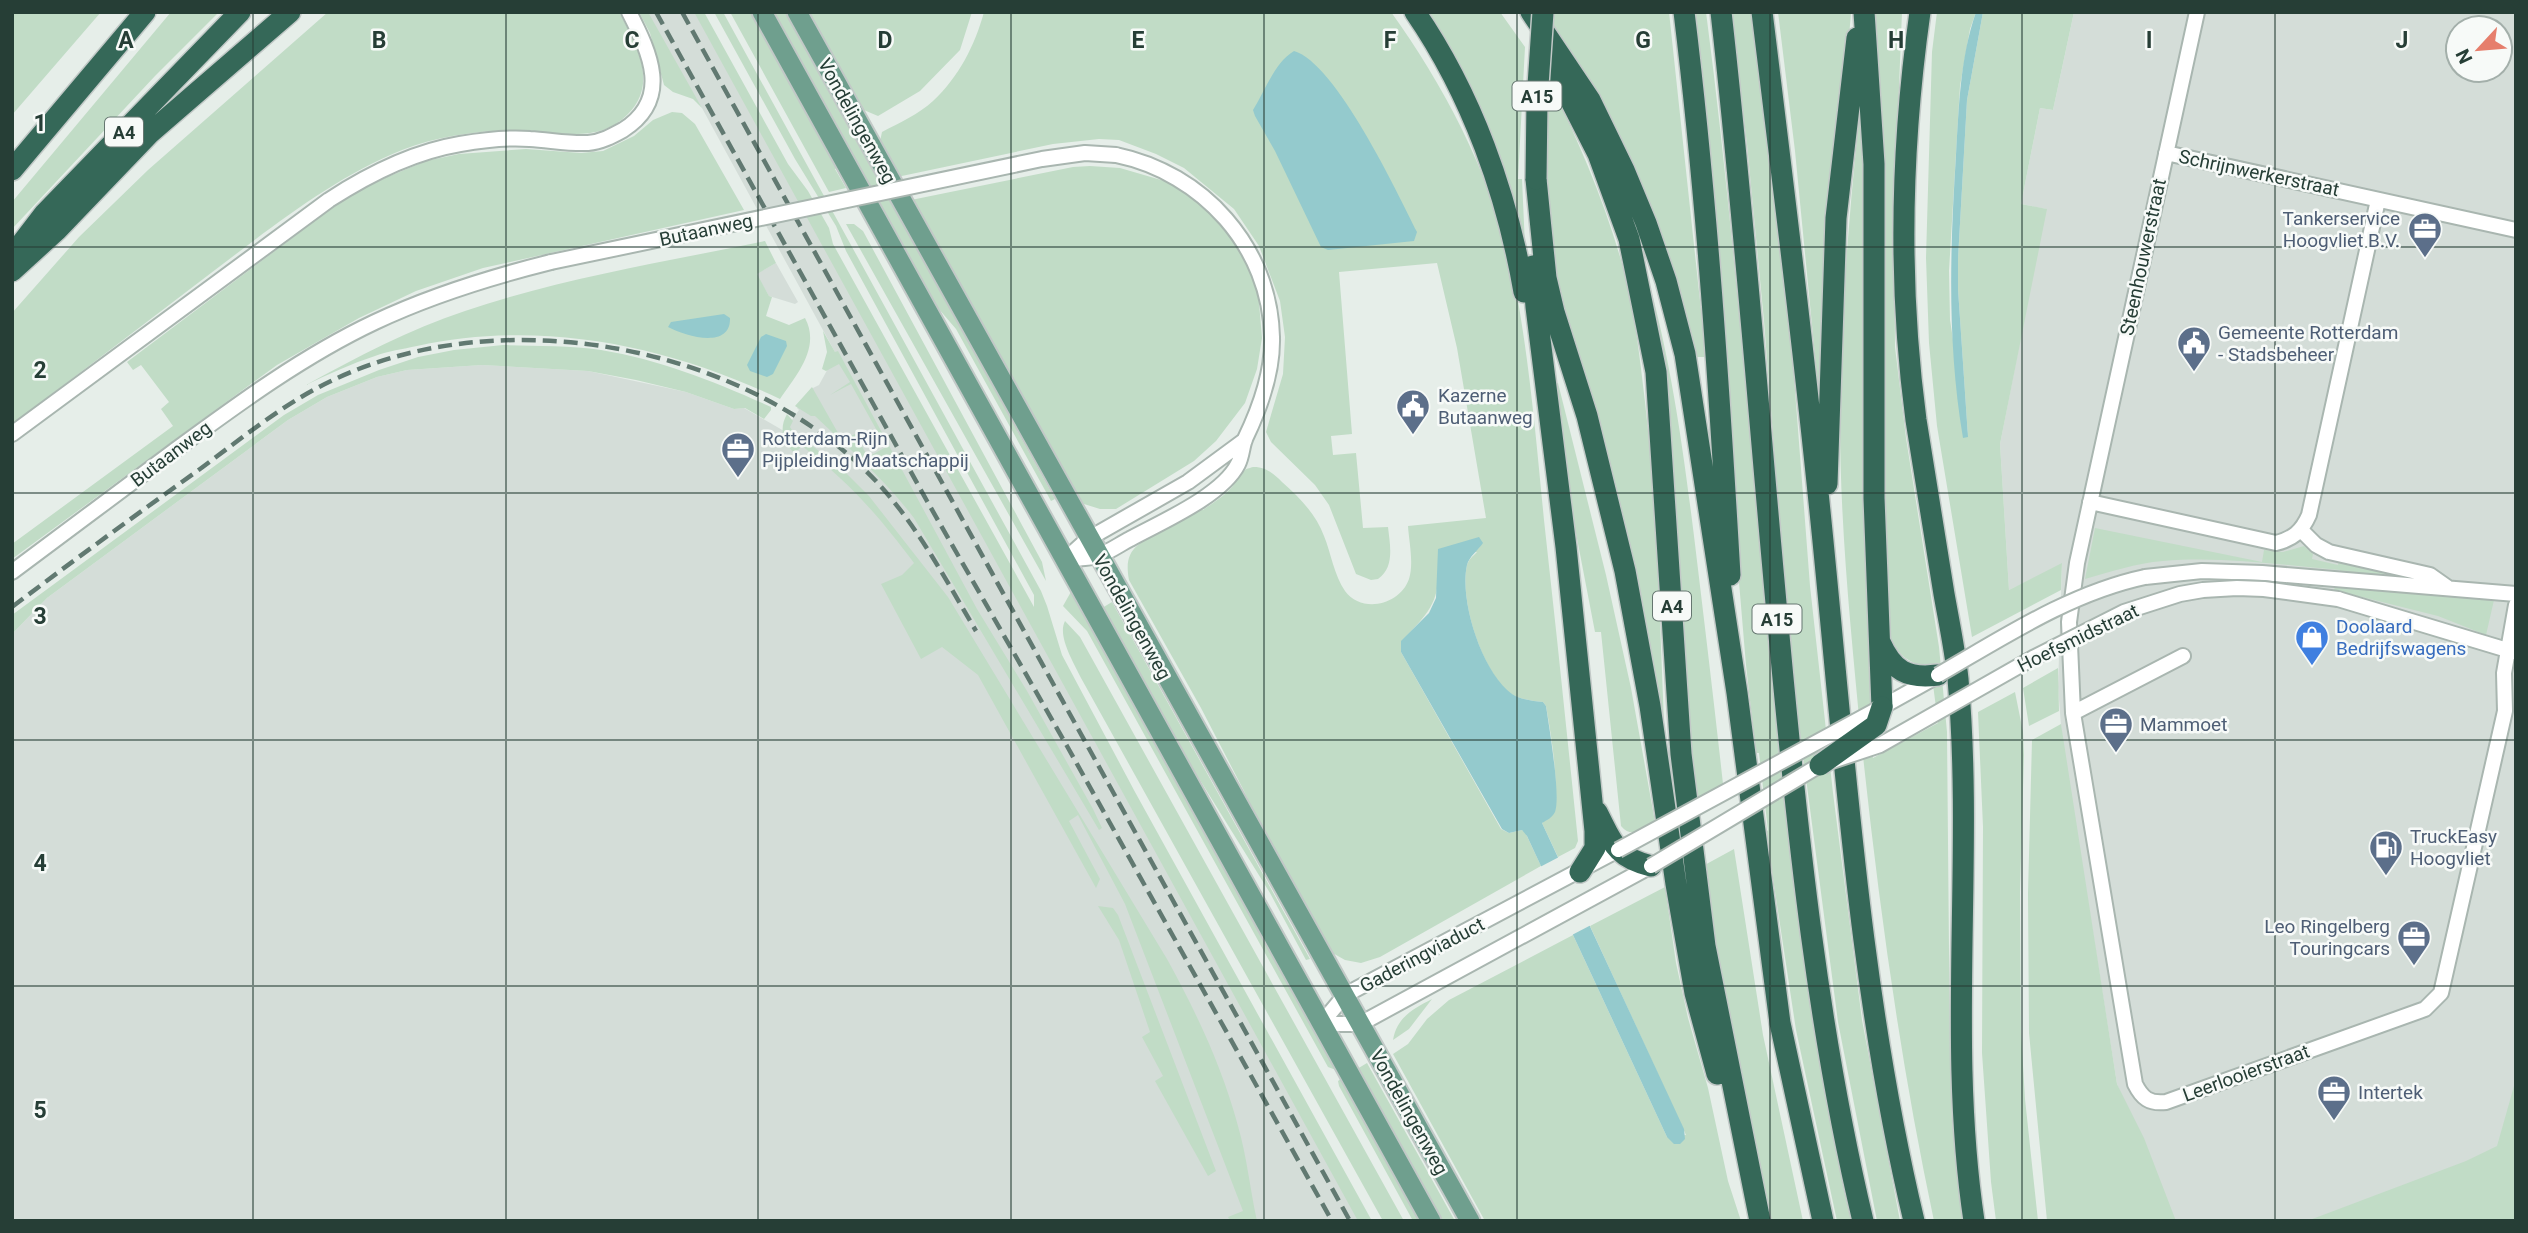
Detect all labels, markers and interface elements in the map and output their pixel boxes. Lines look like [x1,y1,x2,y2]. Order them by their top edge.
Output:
north arrow [2444,14,2514,84]
text: A [118,27,134,54]
text: B [372,27,386,54]
text: C [624,27,640,54]
text: D [878,27,892,54]
text: E [1132,27,1145,54]
text: F [1384,27,1397,54]
text: G [1635,27,1651,54]
text: H [1888,27,1904,54]
text: I [2146,27,2152,54]
text: J [2396,27,2408,54]
text: N [2451,45,2477,67]
street label: Vondelingenweg [813,54,901,188]
road number: A15 [1512,82,1562,110]
text: 1 [33,110,47,137]
road number: A4 [105,118,143,146]
street label: Schrijnwerkerstraat [2177,145,2341,201]
street label: Steenhouwerstraat [2115,177,2171,337]
place label: Tankerservice Hoogvliet B.V. [2283,207,2400,252]
street label: Butaanweg [657,209,755,251]
office icon: Tankerservice Hoogvliet B.V. [2406,210,2444,259]
place label: Gemeente Rotterdam - Stadsbeheer [2218,321,2398,366]
public building icon: Gemeente Rotterdam - Stadsbeheer [2175,324,2213,373]
text: 2 [33,357,47,384]
place label: Kazerne Butaanweg [1438,384,1533,429]
public building icon: Kazerne Butaanweg [1394,387,1432,436]
street label: Butaanweg [126,416,216,492]
place label: Rotterdam-Rijn Pijpleiding Maatschappij [762,427,969,472]
office icon: Rotterdam-Rijn Pijpleiding Maatschappij [719,430,757,479]
street label: Vondelingenweg [1088,550,1176,684]
road number: A4 [1653,592,1691,620]
street label: Hoefsmidstraat [2014,599,2142,677]
text: 3 [33,603,47,630]
road number: A15 [1752,604,1802,634]
place label: Doolaard Bedrijfswagens [2336,615,2466,660]
shop icon: Doolaard Bedrijfswagens [2293,618,2331,667]
office icon: Mammoet [2097,705,2135,754]
place label: Mammoet [2140,713,2227,736]
place label: TruckEasy Hoogvliet [2410,825,2497,870]
fuel station icon: TruckEasy Hoogvliet [2367,828,2405,877]
text: 4 [33,850,47,877]
street label: Gaderingviaduct [1356,913,1488,997]
place label: Leo Ringelberg Touringcars [2264,915,2390,960]
office icon: Leo Ringelberg Touringcars [2395,918,2433,967]
street label: Leerlooierstraat [2179,1039,2313,1107]
street label: Vondelingenweg [1365,1045,1453,1179]
office icon: Intertek [2315,1073,2353,1122]
place label: Intertek [2358,1081,2423,1104]
text: 5 [33,1097,47,1124]

